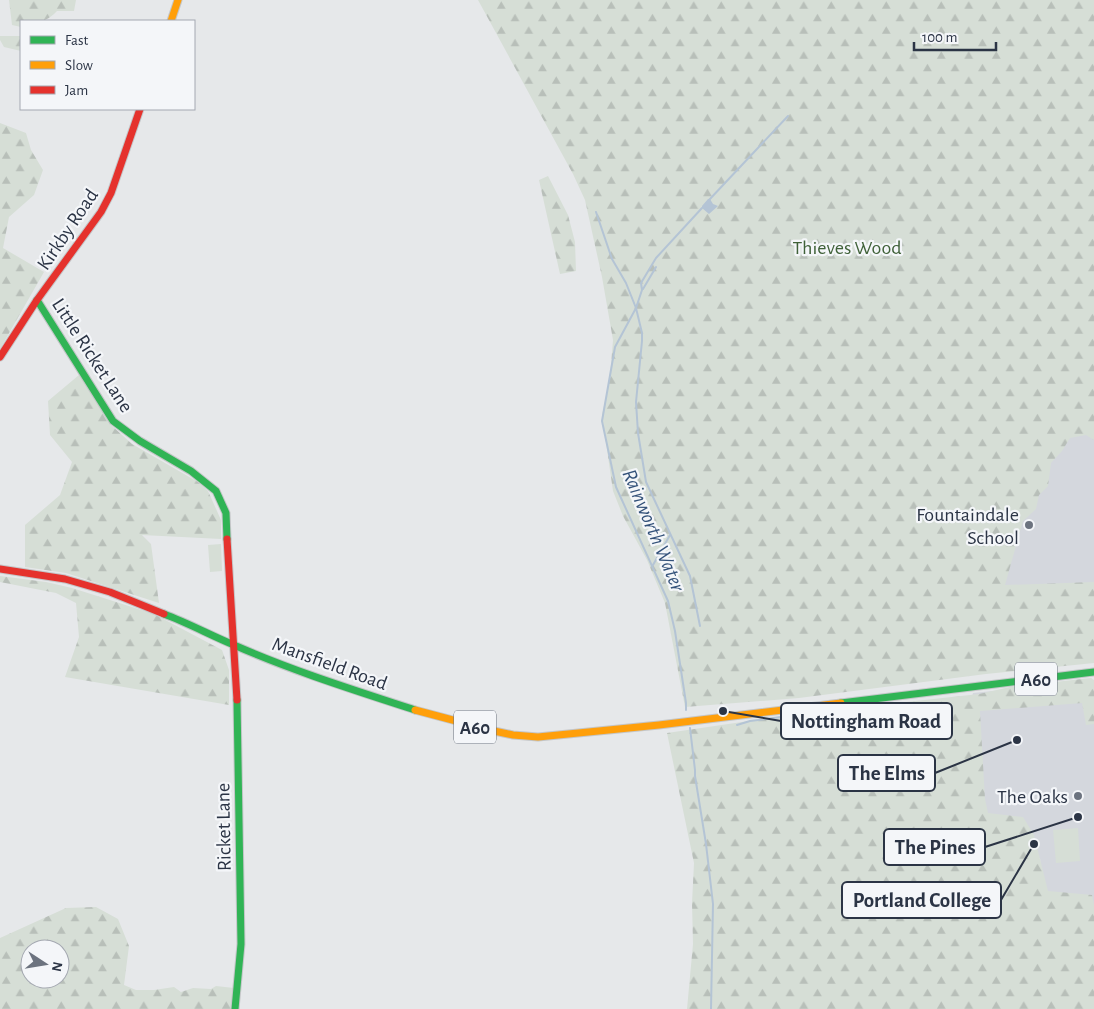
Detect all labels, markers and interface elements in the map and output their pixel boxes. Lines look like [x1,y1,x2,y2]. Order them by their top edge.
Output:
legend [20,20,195,110]
scale bar [914,20,996,52]
text: 100 m [922,30,957,45]
text: Fast [65,33,89,48]
text: Slow [65,58,93,73]
text: Jam [65,83,88,98]
street label: Kirkby Road [34,185,102,274]
park label: Thieves Wood [792,238,902,258]
street label: Little Ricket Lane [48,295,136,416]
water label: Rainworth Water [618,466,689,595]
place label: Fountaindale School [916,505,1019,548]
marker: Fountaindale School [1023,519,1035,531]
street label: Mansfield Road [269,634,390,694]
road number: A60 [1015,662,1057,696]
callout: Nottingham Road [781,703,952,739]
road number: A60 [454,710,496,744]
text: Nottingham Road [791,711,941,732]
callout: The Elms [838,755,935,791]
text: The Elms [849,763,925,784]
street label: Ricket Lane [213,783,235,871]
place label: The Oaks [997,787,1068,807]
marker: The Oaks [1072,790,1084,802]
callout: The Pines [884,829,985,865]
text: The Pines [894,837,976,858]
callout: Portland College [842,882,1001,918]
text: Portland College [853,890,991,911]
north arrow [20,939,70,989]
text: N [49,960,65,973]

